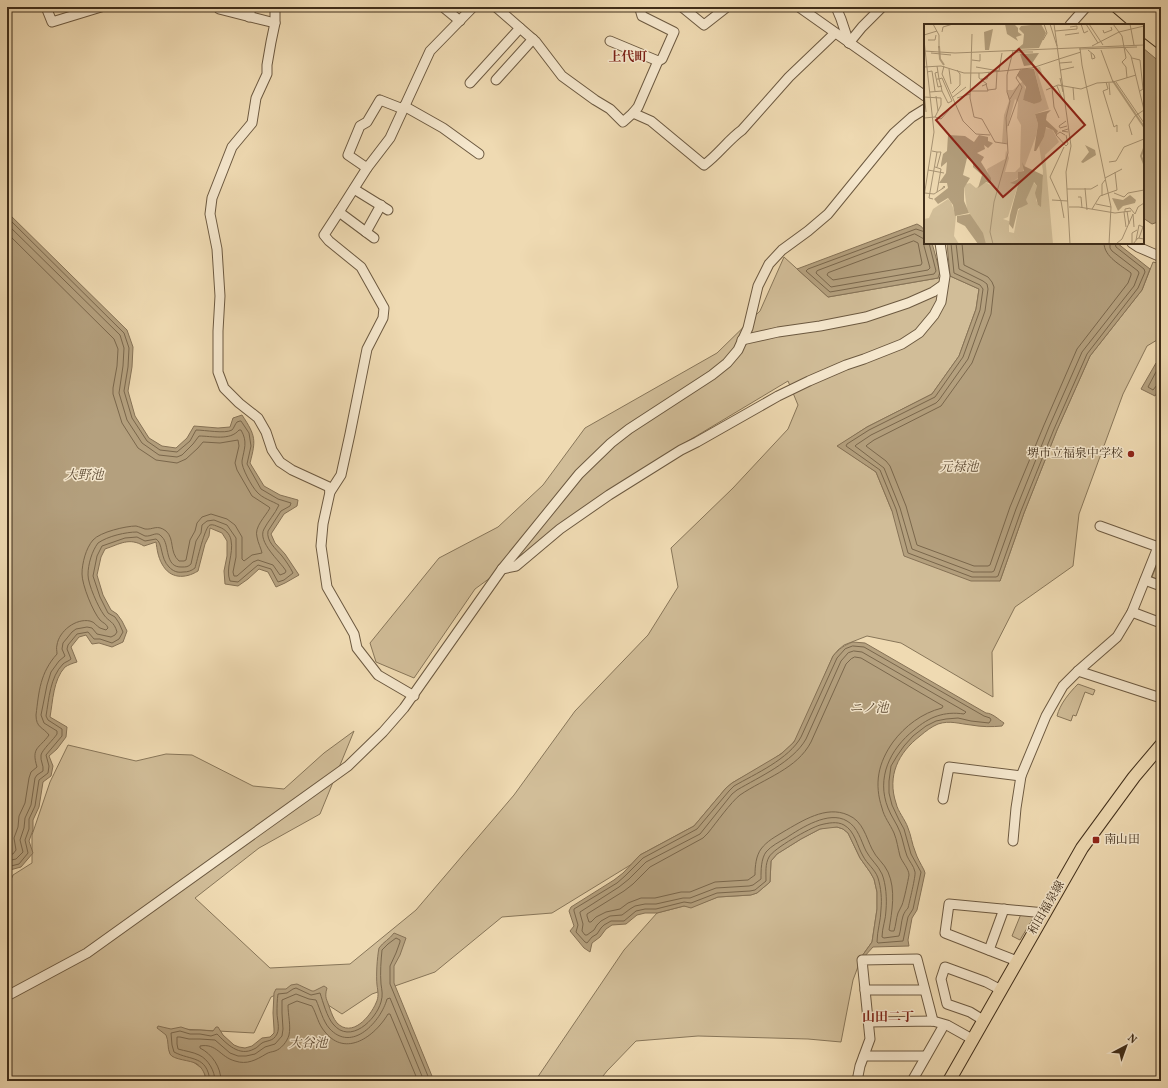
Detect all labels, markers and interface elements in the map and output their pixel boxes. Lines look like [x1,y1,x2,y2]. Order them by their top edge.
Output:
inset map [924,24,1144,244]
district label: 上代町 [608,49,648,67]
place label: 堺市立福泉中学校 [1027,446,1123,462]
marker: 堺市立福泉中学校 [1126,449,1136,459]
water label: 元禄池 [939,459,980,477]
water label: 大野池 [64,467,105,485]
water label: ニノ池 [849,700,890,718]
place label: 南山田 [1104,832,1140,848]
marker: 南山田 [1091,835,1101,845]
street label: 和田福泉線 [1025,878,1069,938]
district label: 山田二丁 [862,1009,914,1027]
north arrow [1106,1026,1146,1066]
text: N [1124,1031,1140,1048]
water label: 大谷池 [288,1035,329,1053]

